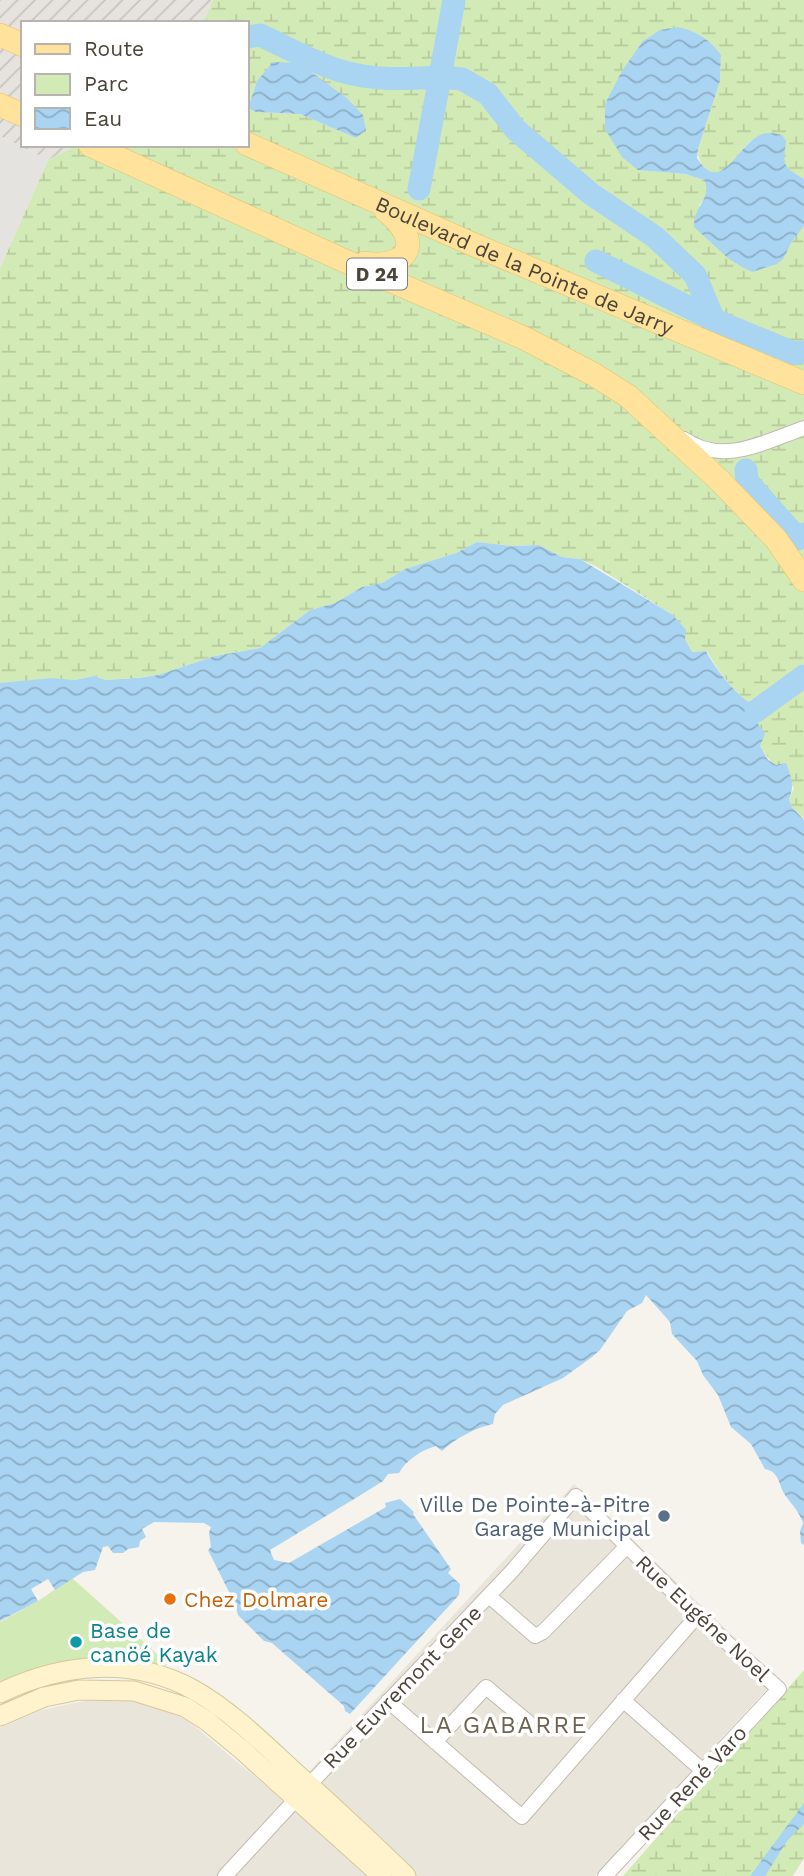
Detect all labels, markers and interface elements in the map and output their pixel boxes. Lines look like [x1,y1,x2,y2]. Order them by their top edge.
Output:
legend [21,21,248,147]
text: Route [84,36,144,61]
text: Parc [84,71,129,96]
text: Eau [84,106,122,131]
street label: Boulevard de la Pointe de Jarry [372,190,678,340]
road number: D 24 [347,258,407,290]
place label: Ville De Pointe-à-Pitre Garage Municipal [419,1492,651,1541]
marker: Ville De Pointe-à-Pitre Garage Municipal [656,1508,672,1524]
street label: Rue Eugéne Noel [631,1550,776,1687]
place label: Chez Dolmare [184,1587,328,1612]
marker: Chez Dolmare [162,1591,178,1607]
street label: Rue Euvremont Gene [318,1600,486,1774]
place label: Base de canöé Kayak [90,1618,218,1667]
marker: Base de canöé Kayak [68,1634,84,1650]
district label: LA GABARRE [419,1711,589,1739]
street label: Rue René Varo [632,1720,752,1846]

